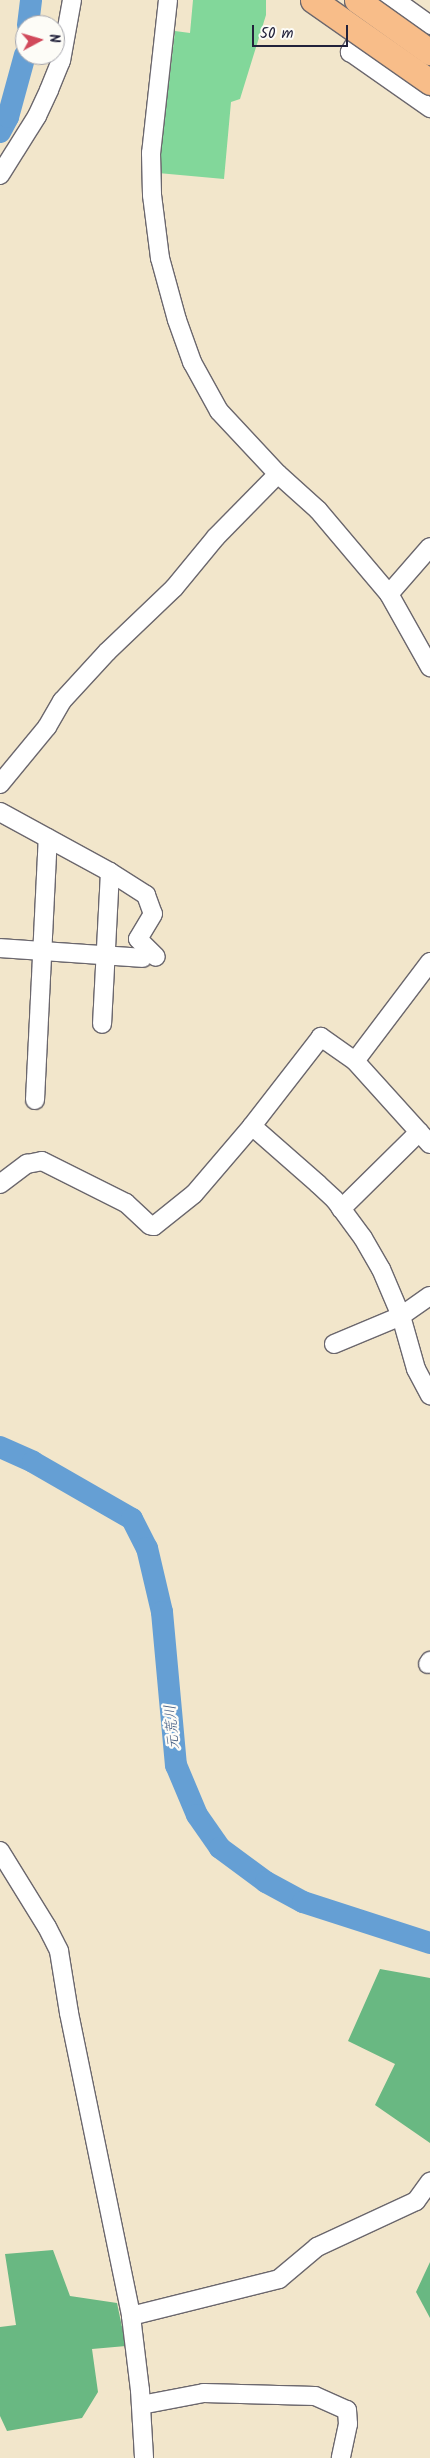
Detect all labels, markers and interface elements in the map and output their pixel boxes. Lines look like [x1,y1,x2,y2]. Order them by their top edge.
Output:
north arrow [15,15,65,65]
scale bar [255,15,351,47]
text: 50 m [260,22,294,46]
text: N [43,33,65,44]
water label: 元荒川 [162,1704,184,1750]

